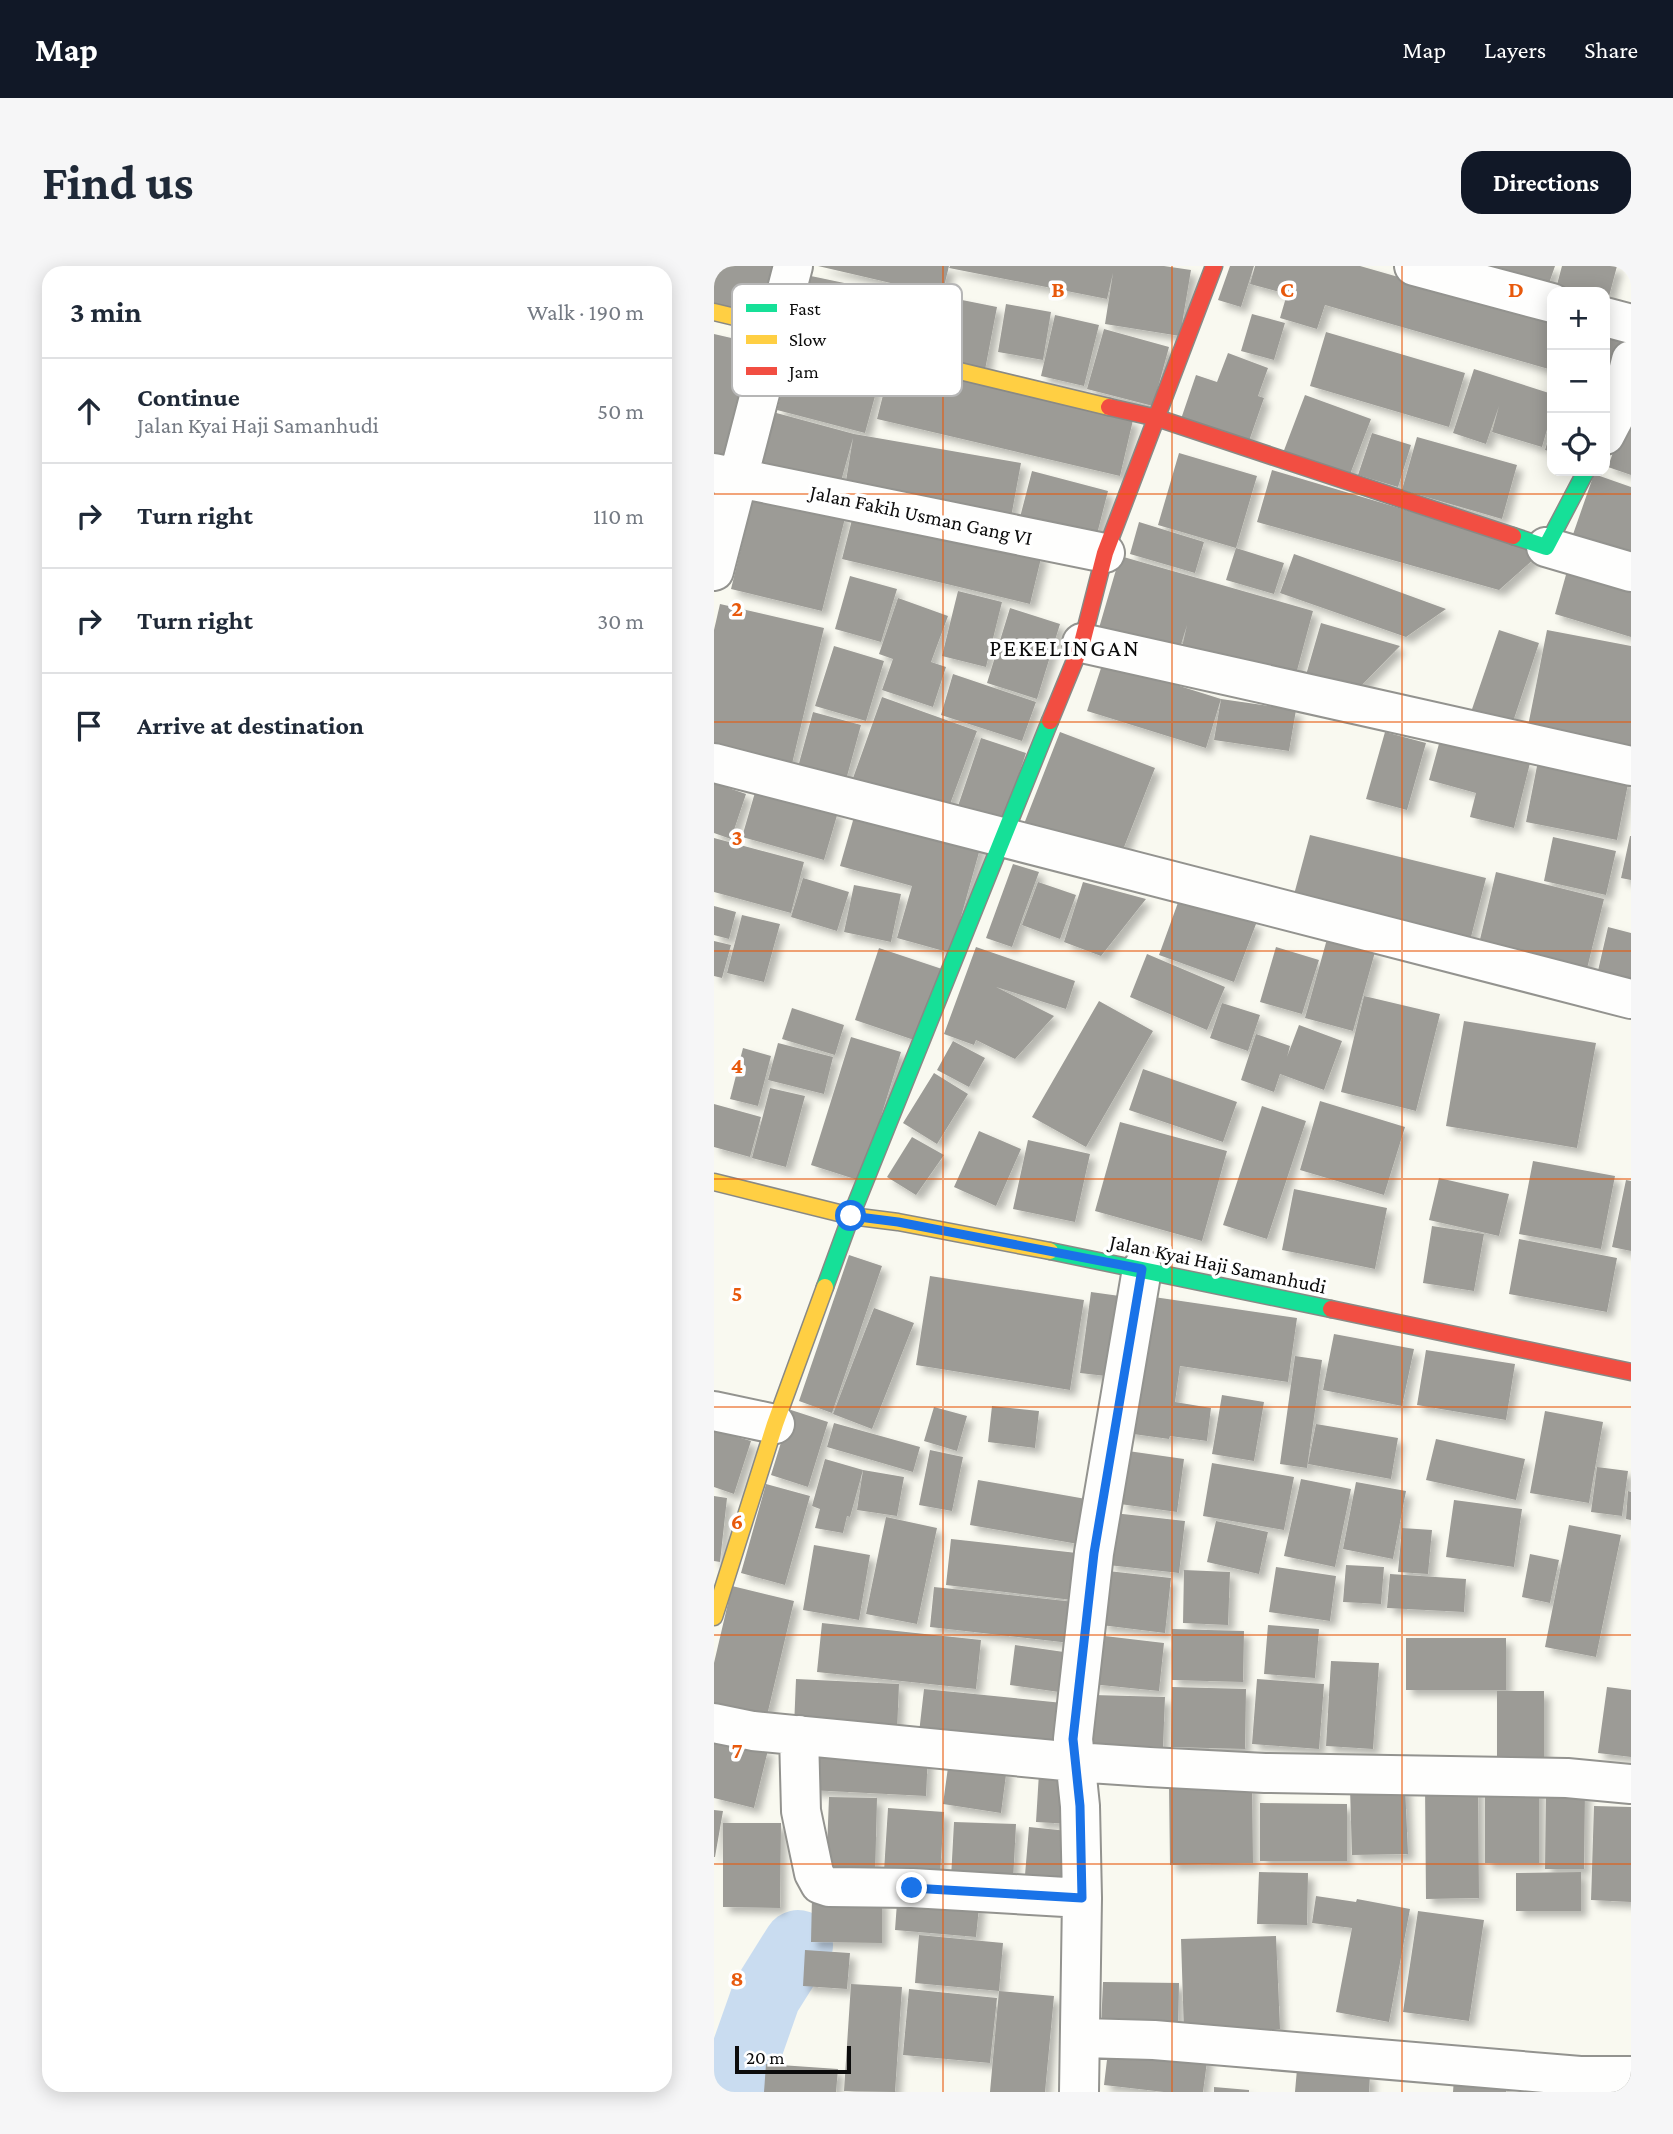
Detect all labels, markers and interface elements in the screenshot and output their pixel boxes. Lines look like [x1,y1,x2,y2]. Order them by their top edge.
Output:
text: Map [35,31,98,68]
text: Map [1402,36,1446,63]
text: Layers [1484,36,1546,63]
text: Share [1584,36,1638,63]
button: Directions [1461,151,1631,214]
text: Find us [42,155,194,210]
text: B [1051,276,1065,302]
text: C [1280,276,1294,302]
text: D [1508,276,1524,302]
legend [732,284,962,396]
map controls [1547,287,1610,476]
button: + [1547,287,1610,350]
text: 3 min [70,295,142,328]
text: Fast [789,298,821,319]
text: Walk · 190 m [527,299,644,325]
text: Slow [789,329,826,350]
button: − [1547,350,1610,413]
text: Jam [787,361,819,382]
text: Continue [137,383,240,412]
icon: ahead [70,392,108,430]
text: 50 m [597,398,644,424]
text: Jalan Kyai Haji Samanhudi [137,412,379,438]
button: locate [1547,413,1610,476]
street label: Jalan Fakih Usman Gang VI [806,479,1034,550]
icon: right [70,497,108,535]
text: Turn right [137,501,253,530]
text: 110 m [593,503,644,529]
text: 2 [731,595,743,621]
icon: right [70,602,108,640]
text: Turn right [137,606,253,635]
text: 30 m [597,608,644,634]
district label: PEKELINGAN [989,634,1141,661]
icon: arrive [70,707,108,745]
text: Arrive at destination [137,711,364,740]
text: 3 [731,824,743,850]
text: 4 [731,1052,743,1078]
route start [835,1200,866,1231]
street label: Jalan Kyai Haji Samanhudi [1106,1229,1329,1299]
text: 5 [731,1280,743,1306]
text: 6 [731,1508,743,1534]
text: 7 [731,1737,743,1763]
route end [896,1872,927,1903]
text: 8 [730,1965,744,1991]
scale bar [735,2043,850,2075]
text: 20 m [746,2047,785,2068]

